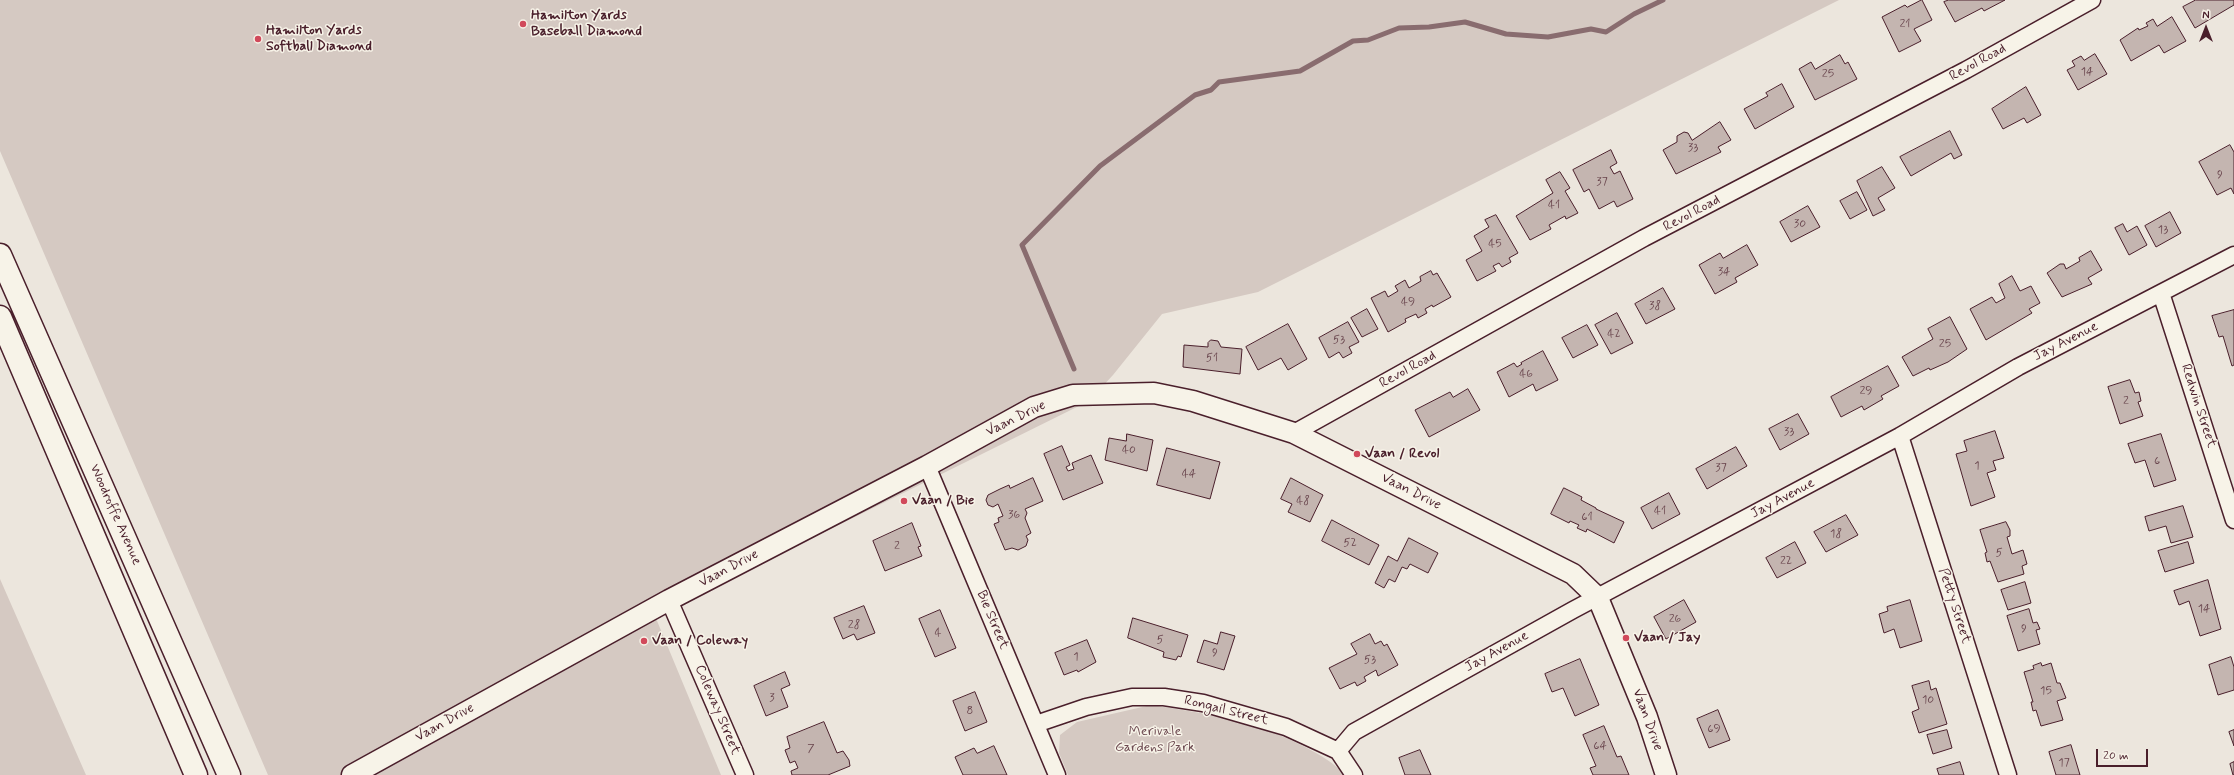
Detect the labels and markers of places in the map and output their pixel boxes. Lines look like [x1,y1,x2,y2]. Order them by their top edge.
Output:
place label: Hamilton Yards Baseball Diamond [531,8,642,40]
marker: Hamilton Yards Baseball Diamond [518,19,528,29]
place label: Hamilton Yards Softball Diamond [266,23,372,56]
marker: Hamilton Yards Softball Diamond [253,34,263,44]
place label: Vaan / Revol [1365,446,1439,462]
marker: Vaan / Revol [1352,449,1362,459]
place label: Vaan / Bie [912,493,974,509]
marker: Vaan / Bie [899,496,909,506]
place label: Vaan / Jay [1634,630,1700,646]
place label: Vaan / Coleway [652,633,748,649]
marker: Vaan / Jay [1621,633,1631,643]
marker: Vaan / Coleway [639,636,649,646]

